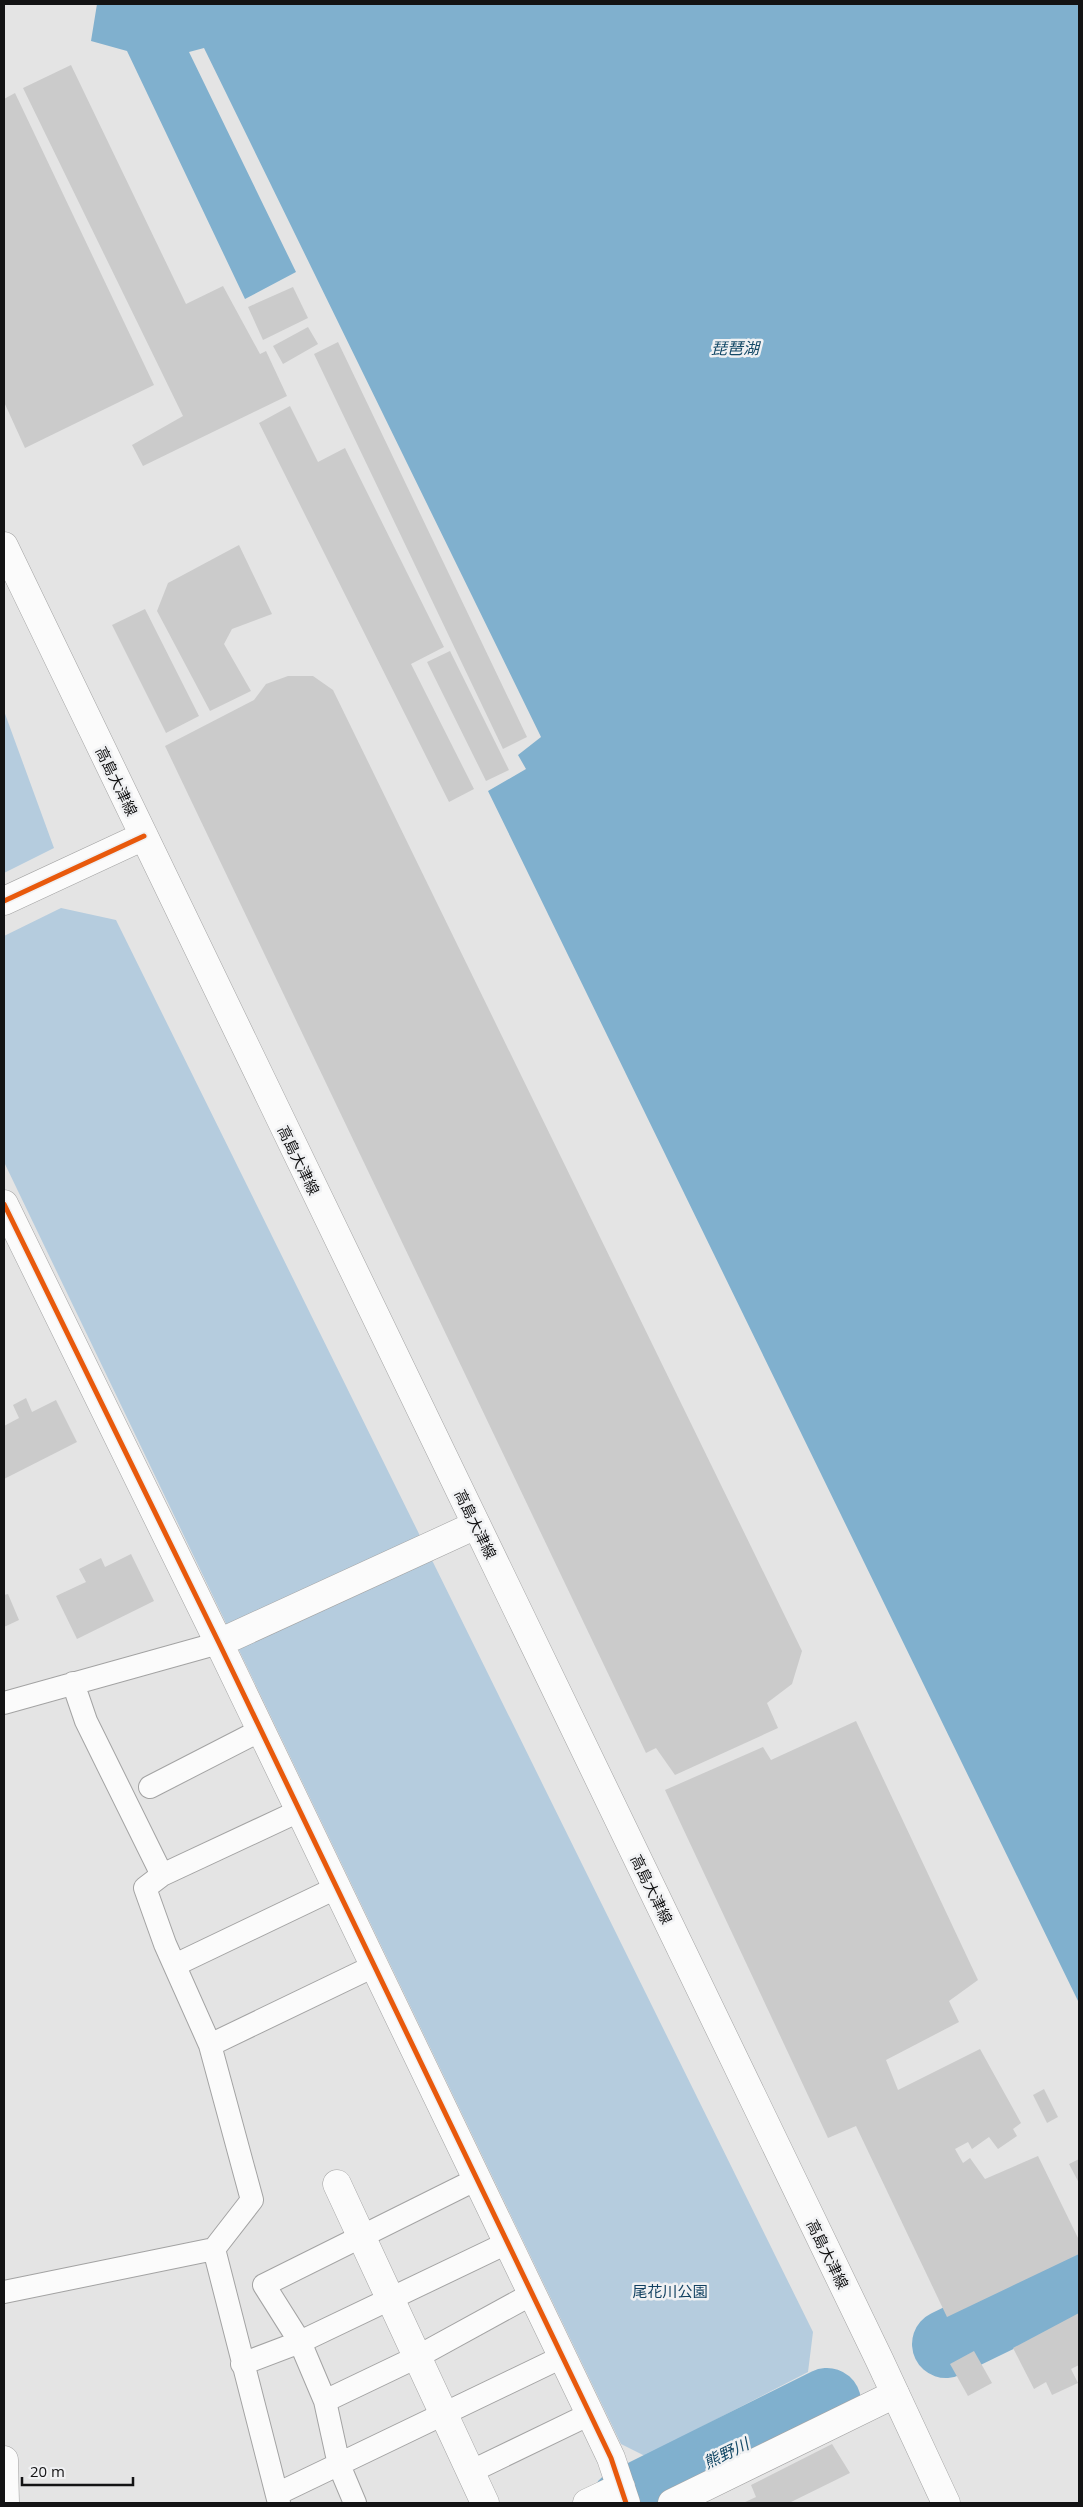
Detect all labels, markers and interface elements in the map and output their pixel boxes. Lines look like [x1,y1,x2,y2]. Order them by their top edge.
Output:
water label: 琵琶湖 [711,337,762,359]
street label: 高島大津線 [92,743,142,819]
street label: 高島大津線 [274,1122,324,1198]
street label: 高島大津線 [451,1486,501,1562]
street label: 高島大津線 [627,1851,677,1927]
street label: 高島大津線 [803,2216,853,2292]
park label: 尾花川公園 [632,2281,708,2301]
water label: 熊野川 [700,2432,754,2473]
scale bar [22,2454,134,2486]
text: 20 m [30,2461,65,2481]

